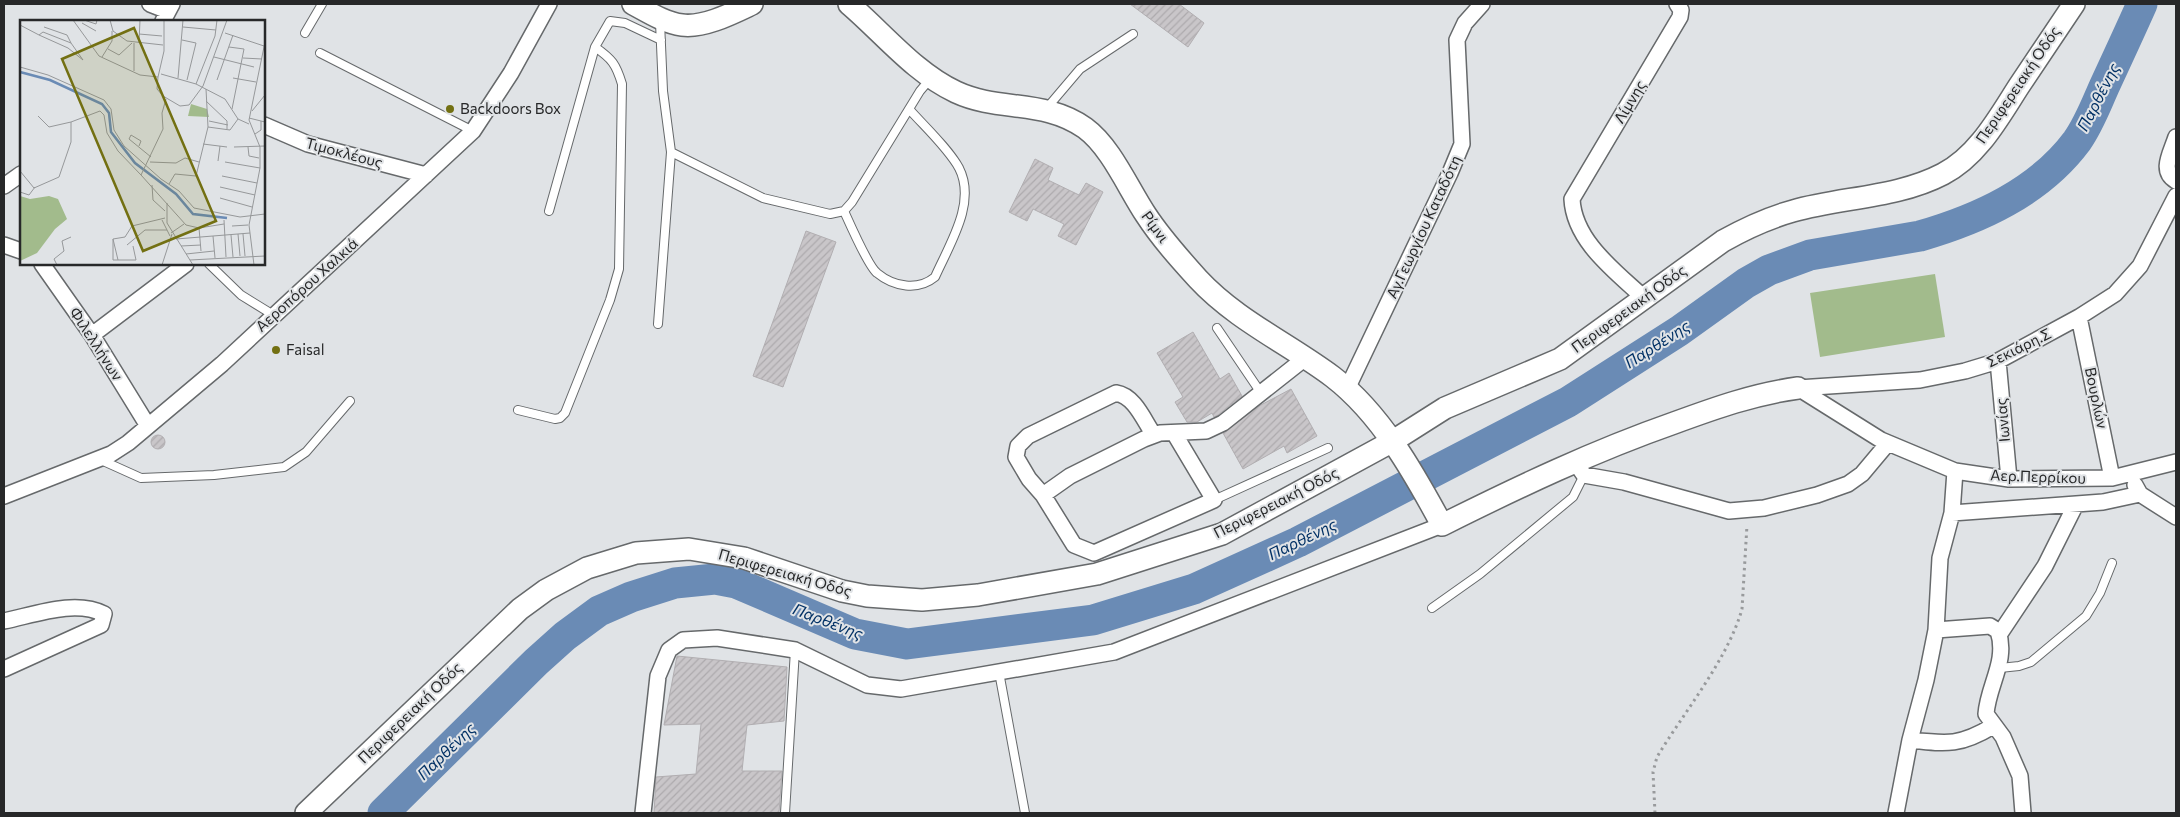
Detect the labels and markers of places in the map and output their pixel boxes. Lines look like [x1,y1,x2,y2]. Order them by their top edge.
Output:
place label: Backdoors Box [460,99,561,117]
marker: Backdoors Box [444,103,456,115]
place label: Faisal [286,340,324,358]
marker: Faisal [270,344,282,356]

